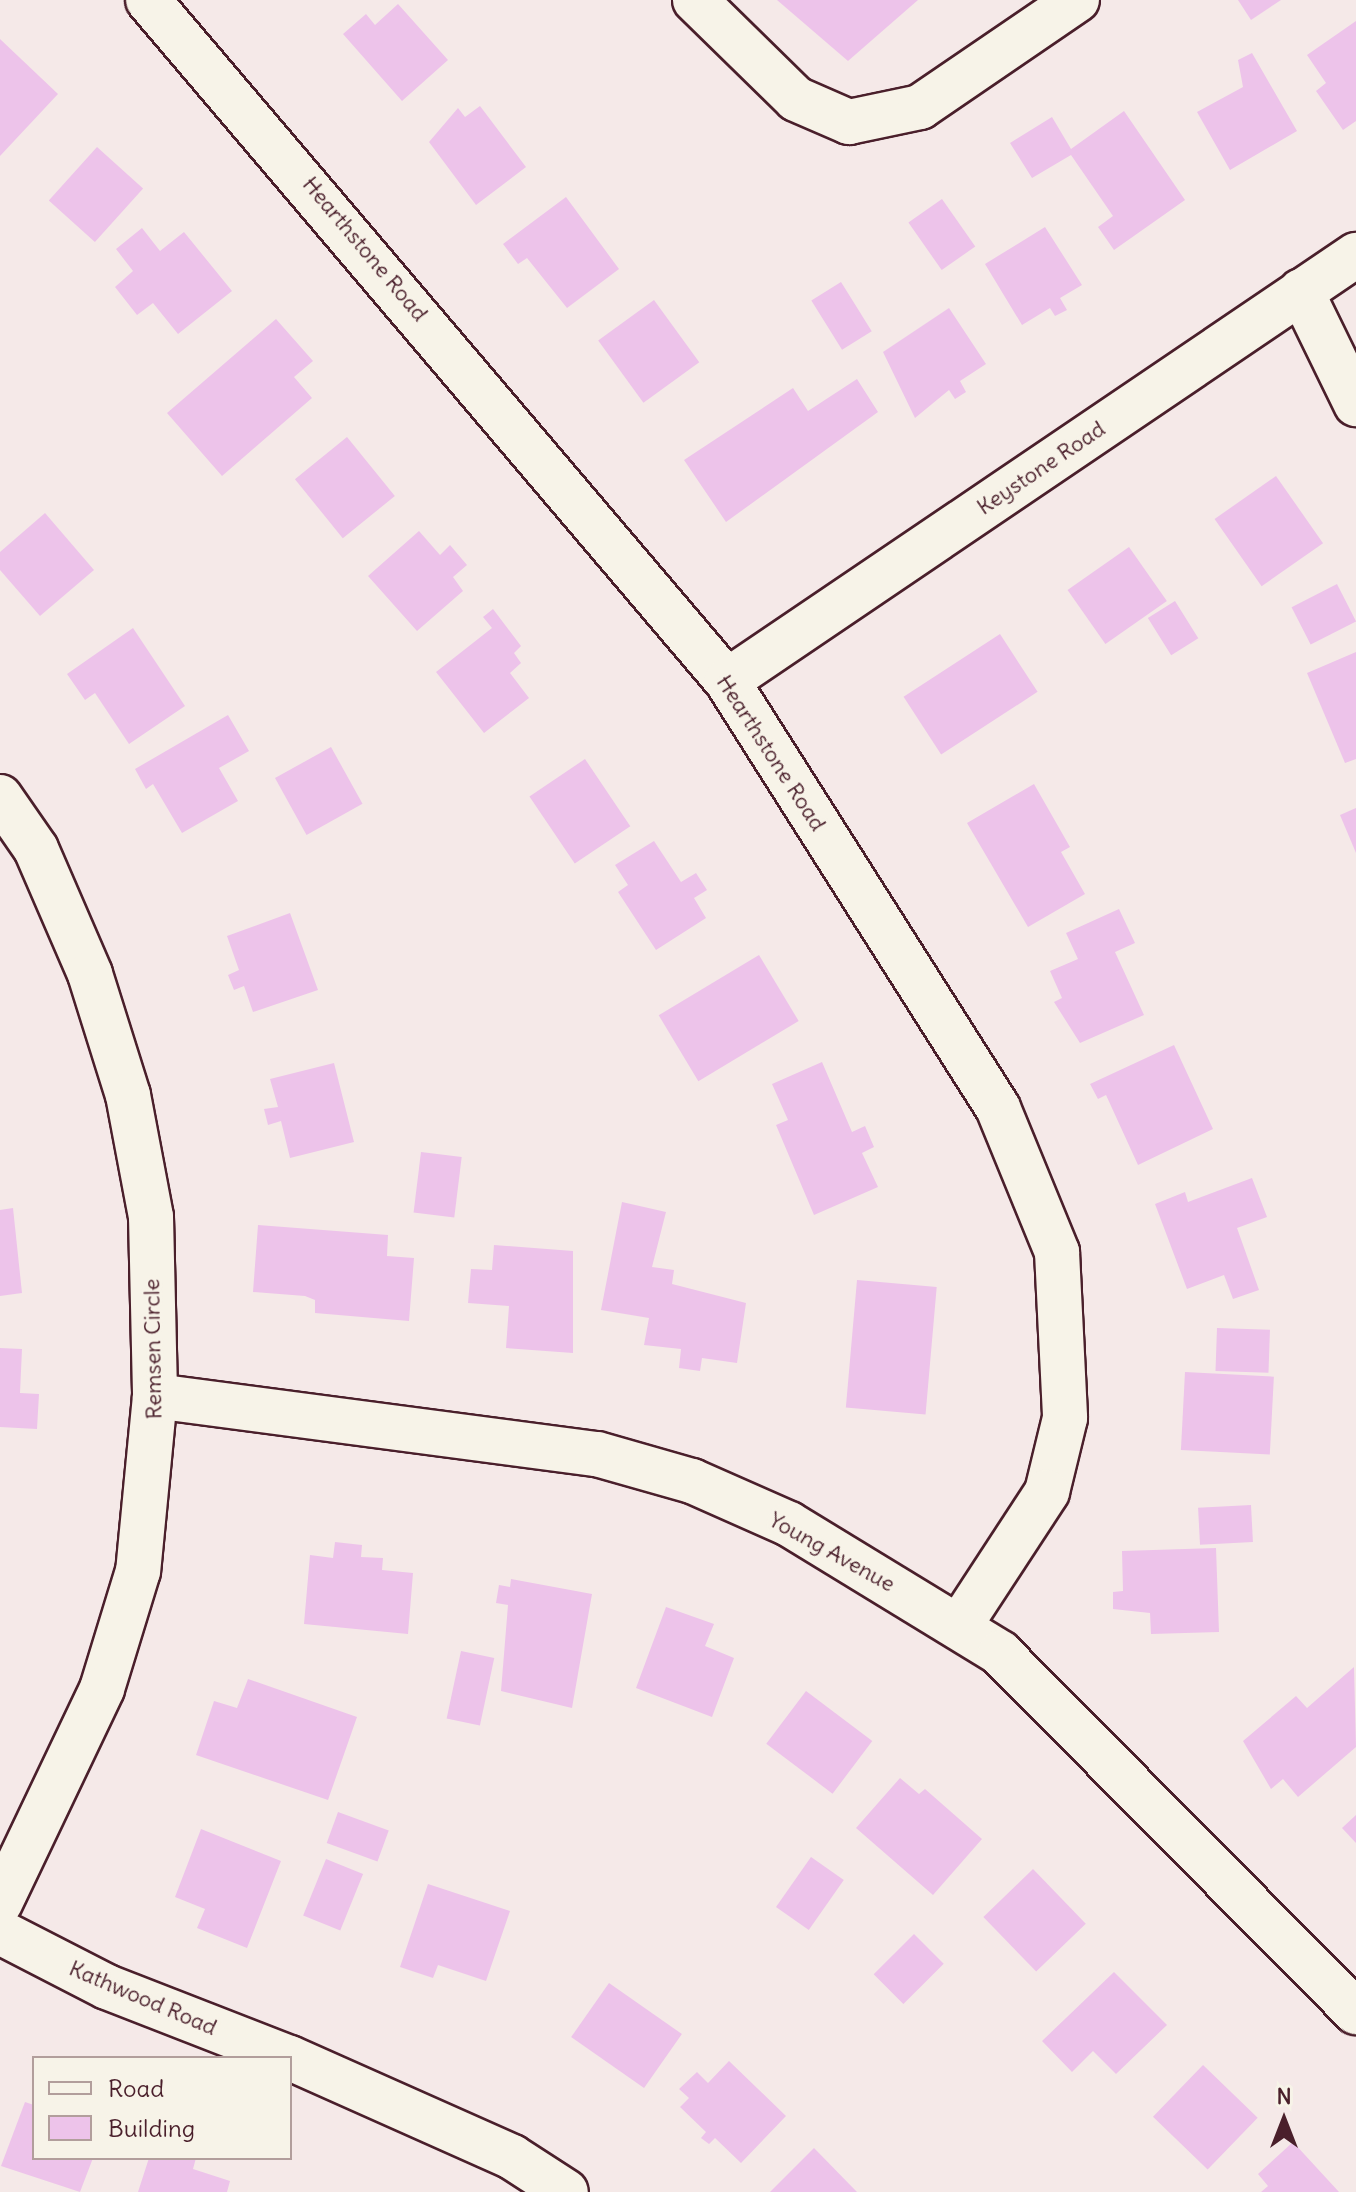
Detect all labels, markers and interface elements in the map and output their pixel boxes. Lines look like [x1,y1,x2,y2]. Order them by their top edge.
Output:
street label: Hearthstone Road [297,171,433,327]
street label: Keystone Road [972,416,1110,520]
street label: Hearthstone Road [711,670,831,836]
street label: Remsen Circle [139,1278,167,1420]
street label: Young Avenue [764,1507,900,1597]
street label: Kathwood Road [65,1955,221,2041]
legend [32,2056,292,2160]
text: Road [108,2073,164,2103]
north arrow [1244,2080,1324,2160]
text: N [1276,2082,1292,2110]
text: Building [108,2113,195,2143]

